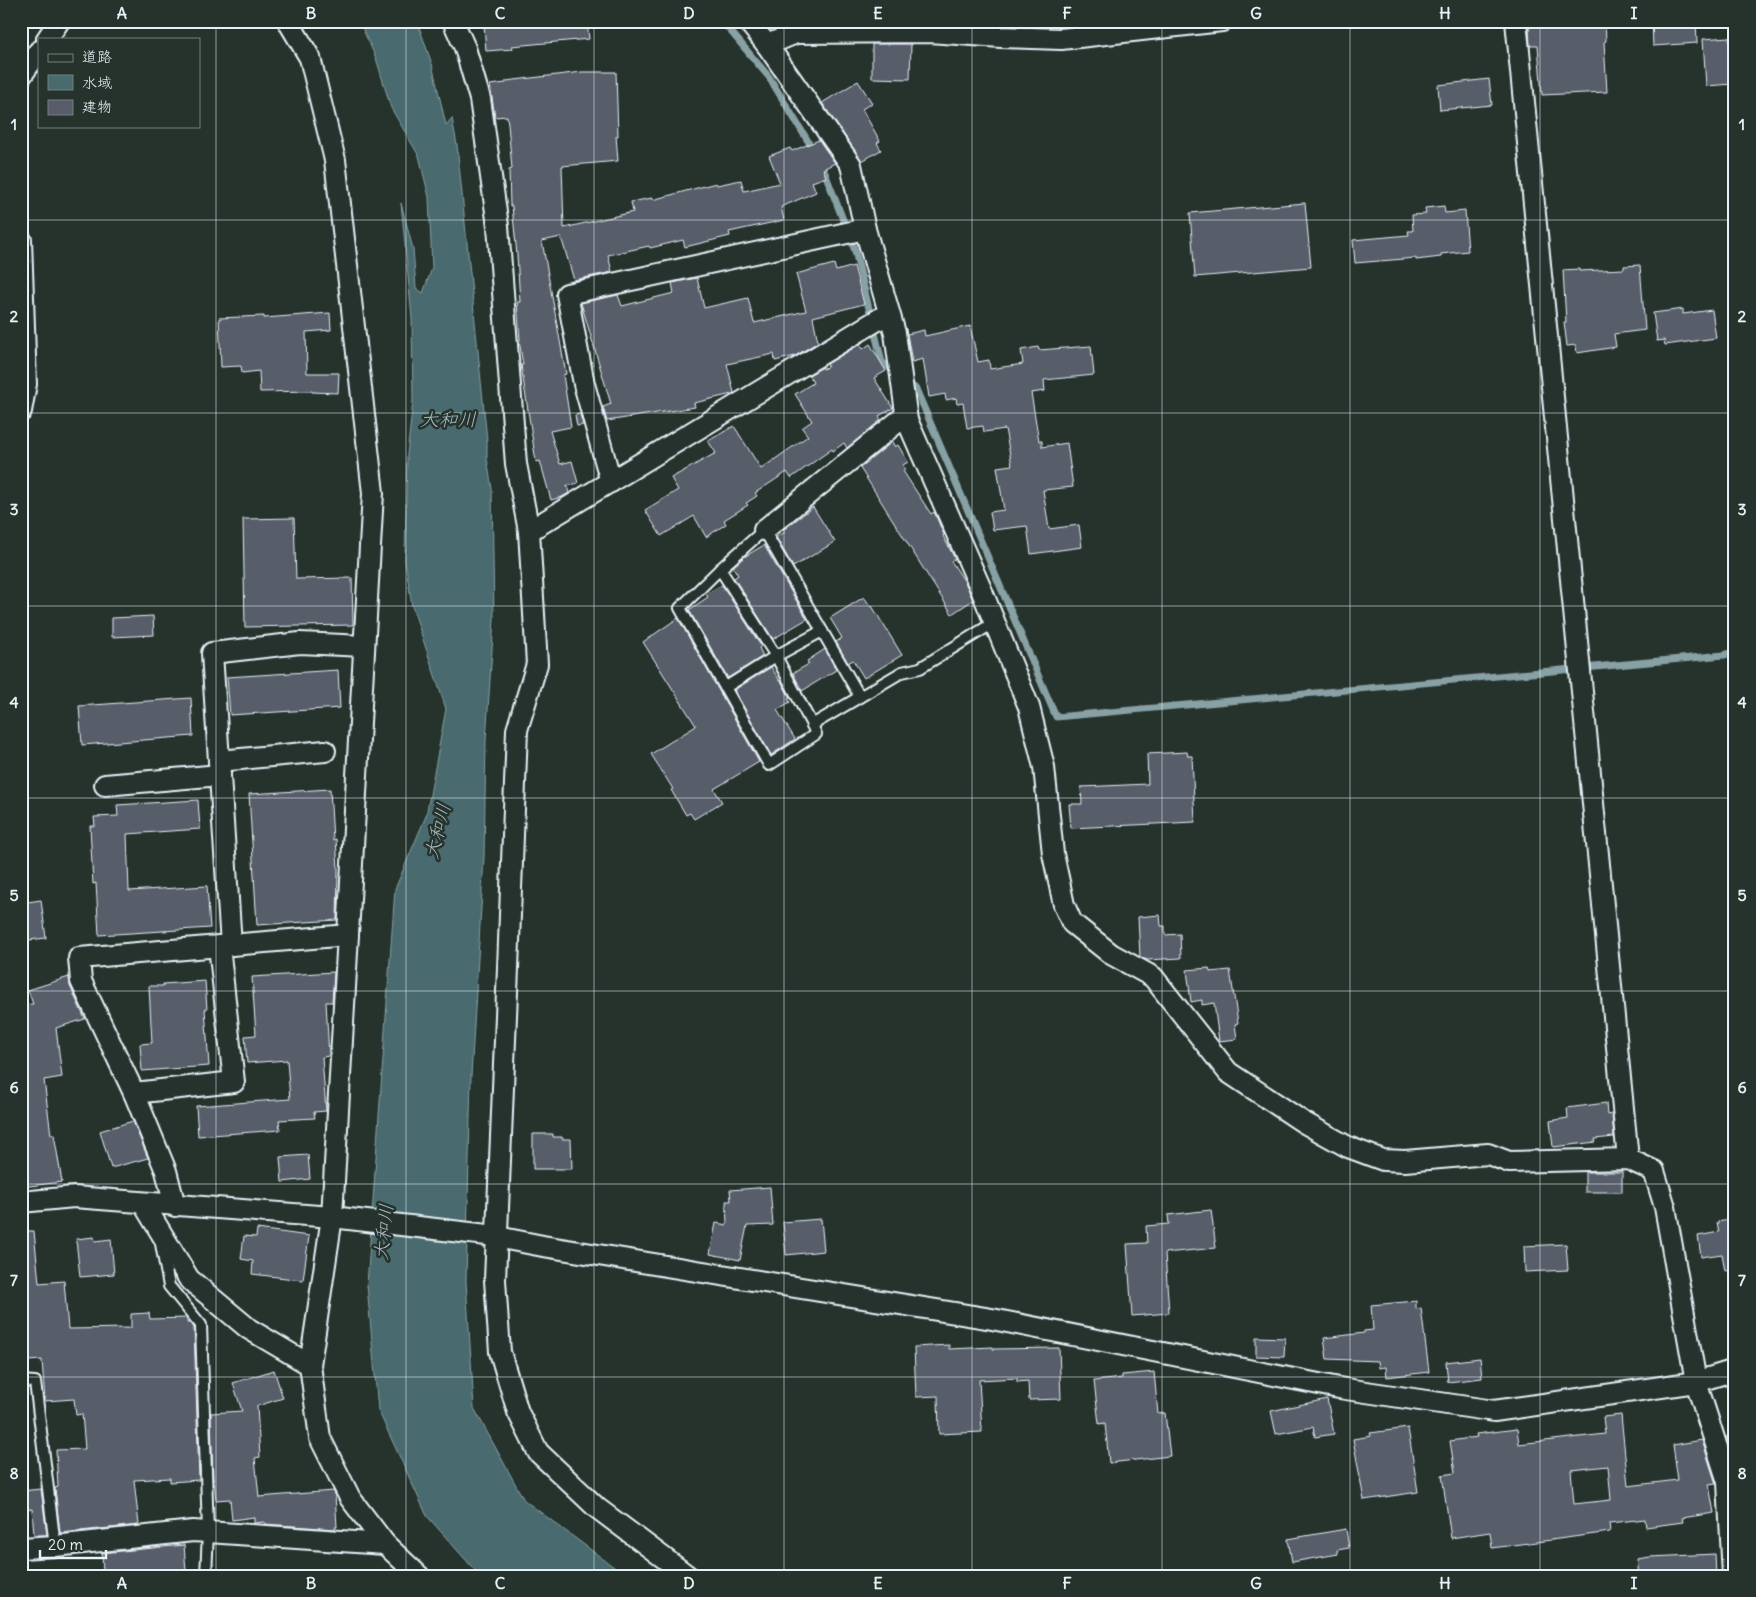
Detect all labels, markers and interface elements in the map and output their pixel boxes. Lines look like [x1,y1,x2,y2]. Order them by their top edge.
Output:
text: A [117,3,127,23]
text: B [306,3,317,23]
text: C [495,3,506,23]
text: D [683,3,695,23]
text: E [873,3,883,23]
text: F [1062,3,1072,23]
text: G [1250,3,1262,23]
text: H [1439,3,1451,23]
text: I [1631,3,1638,23]
legend [38,38,200,128]
text: 道路 [82,47,112,66]
text: 水域 [82,73,112,92]
text: 建物 [82,97,112,116]
text: 1 [11,114,17,134]
text: 1 [1739,114,1745,134]
text: 2 [10,306,19,326]
text: 2 [1738,306,1747,326]
water label: 大和川 [419,407,477,431]
text: 3 [9,499,19,519]
text: 3 [1737,499,1747,519]
text: 4 [9,692,19,712]
text: 4 [1737,692,1747,712]
water label: 大和川 [418,800,456,862]
text: 5 [9,885,19,905]
text: 5 [1737,885,1747,905]
text: 6 [9,1077,19,1097]
text: 6 [1737,1077,1747,1097]
water label: 大和川 [368,1202,398,1262]
text: 7 [10,1270,18,1290]
text: 7 [1738,1270,1746,1290]
text: 8 [9,1463,19,1483]
text: 8 [1737,1463,1747,1483]
scale bar [40,1527,106,1559]
text: 20 m [48,1535,83,1554]
text: A [117,1573,127,1593]
text: B [306,1573,317,1593]
text: C [495,1573,506,1593]
text: D [683,1573,695,1593]
text: E [873,1573,883,1593]
text: F [1062,1573,1072,1593]
text: G [1250,1573,1262,1593]
text: H [1439,1573,1451,1593]
text: I [1631,1573,1638,1593]

